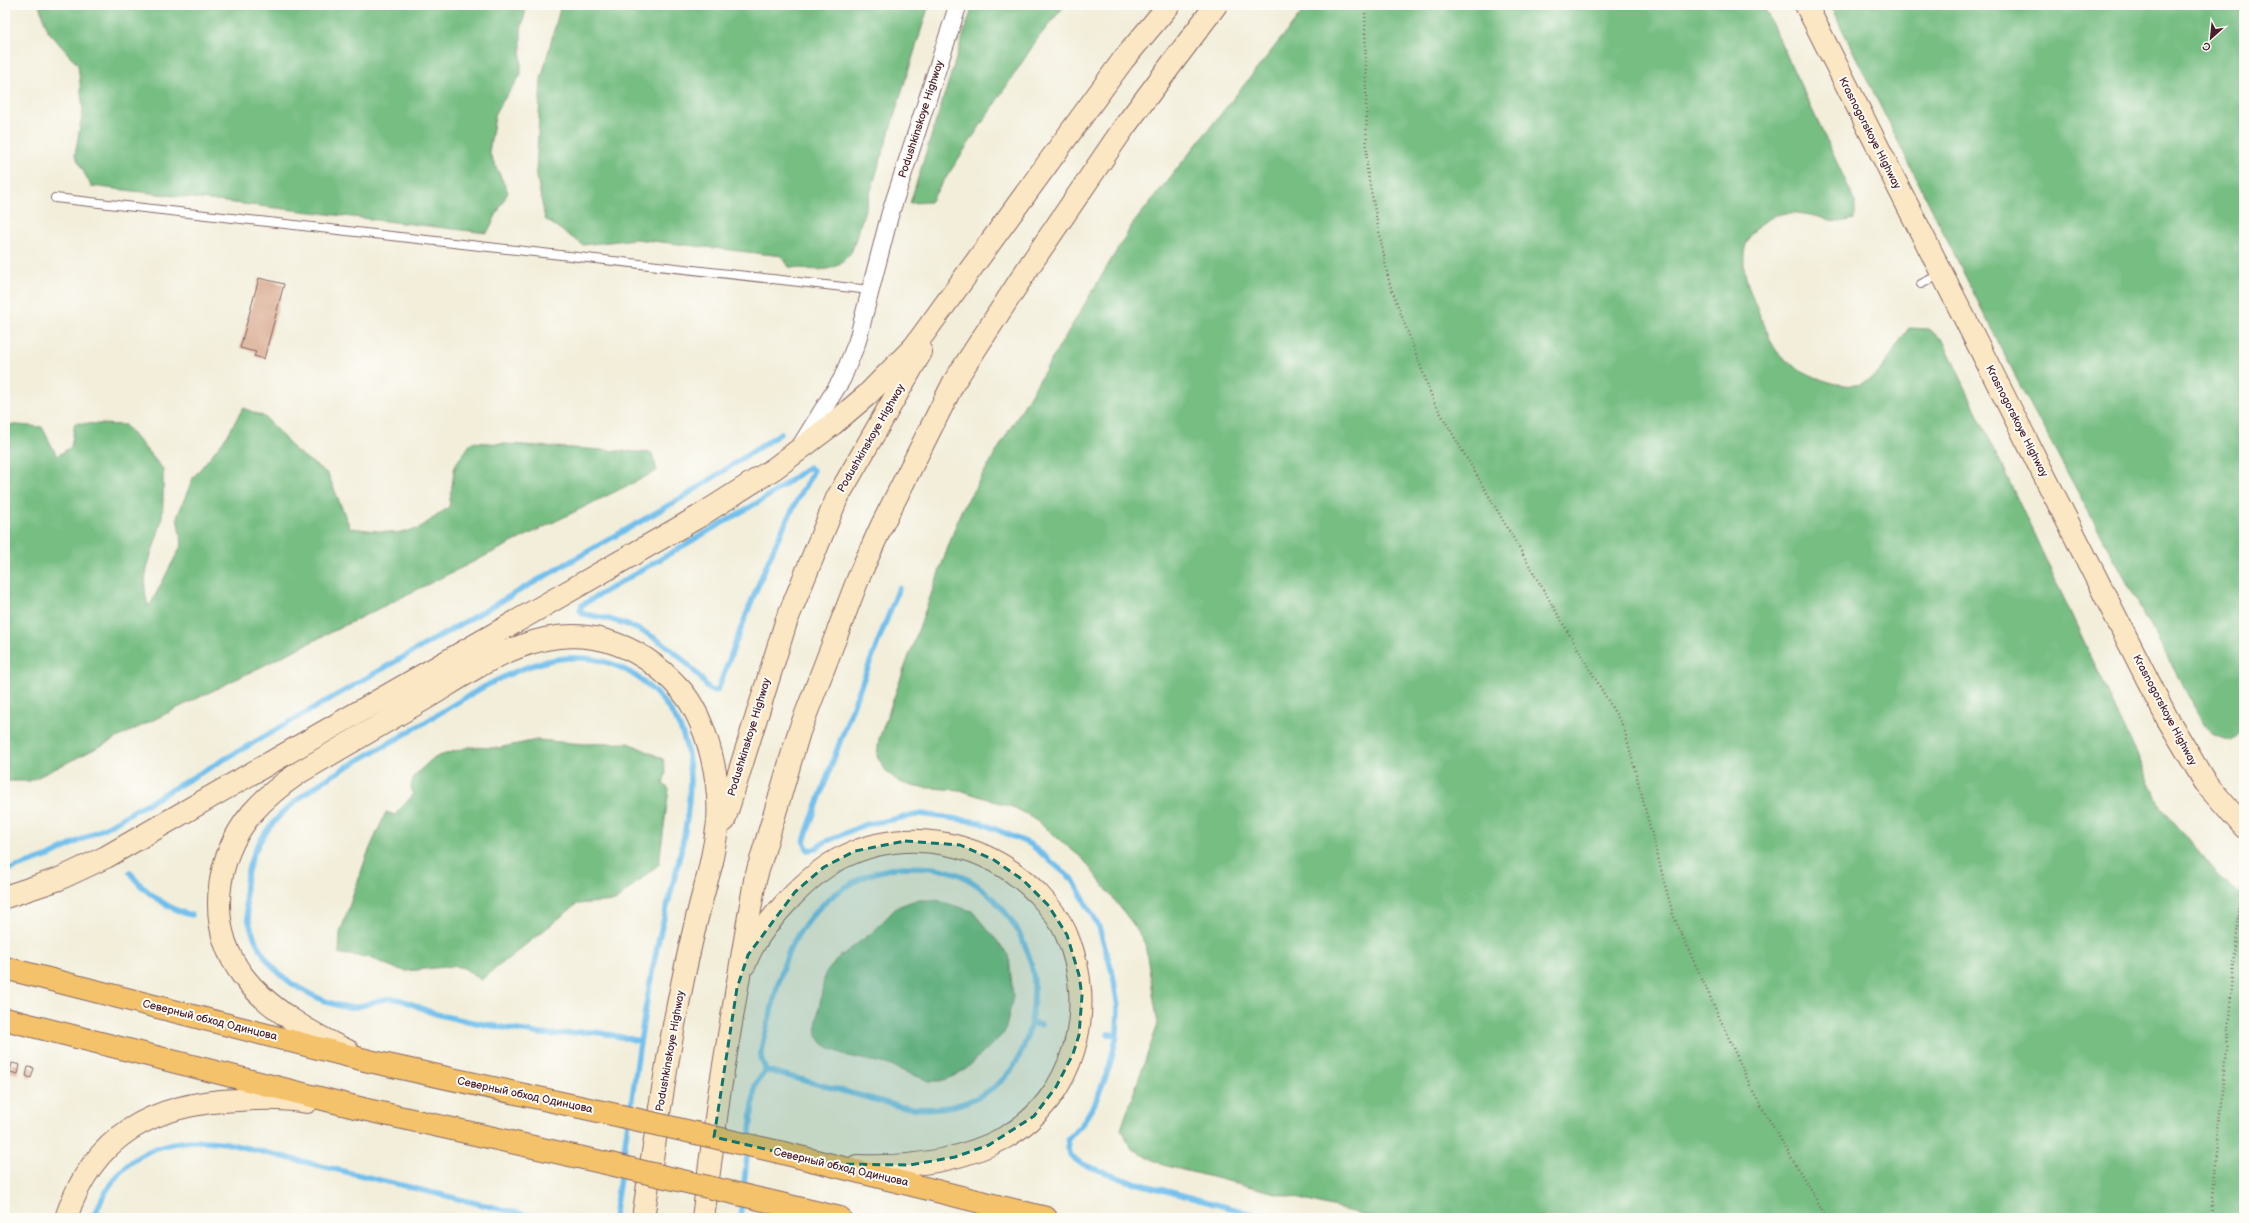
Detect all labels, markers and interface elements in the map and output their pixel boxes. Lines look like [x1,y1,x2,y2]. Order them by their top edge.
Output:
north arrow [2191,18,2231,58]
text: С [2200,39,2213,54]
street label: Podushkinskoye Highway [896,59,946,179]
street label: Krasnogorskoye Highway [1836,75,1904,191]
street label: Krasnogorskoye Highway [1983,363,2051,479]
street label: Podushkinskoye Highway [835,382,907,494]
street label: Krasnogorskoye Highway [2130,652,2200,768]
street label: Podushkinskoye Highway [725,676,773,798]
street label: Podushkinskoye Highway [653,989,687,1113]
street label: Северный обход Одинцова [141,997,279,1043]
street label: Северный обход Одинцова [456,1074,594,1116]
street label: Северный обход Одинцова [772,1145,910,1189]

